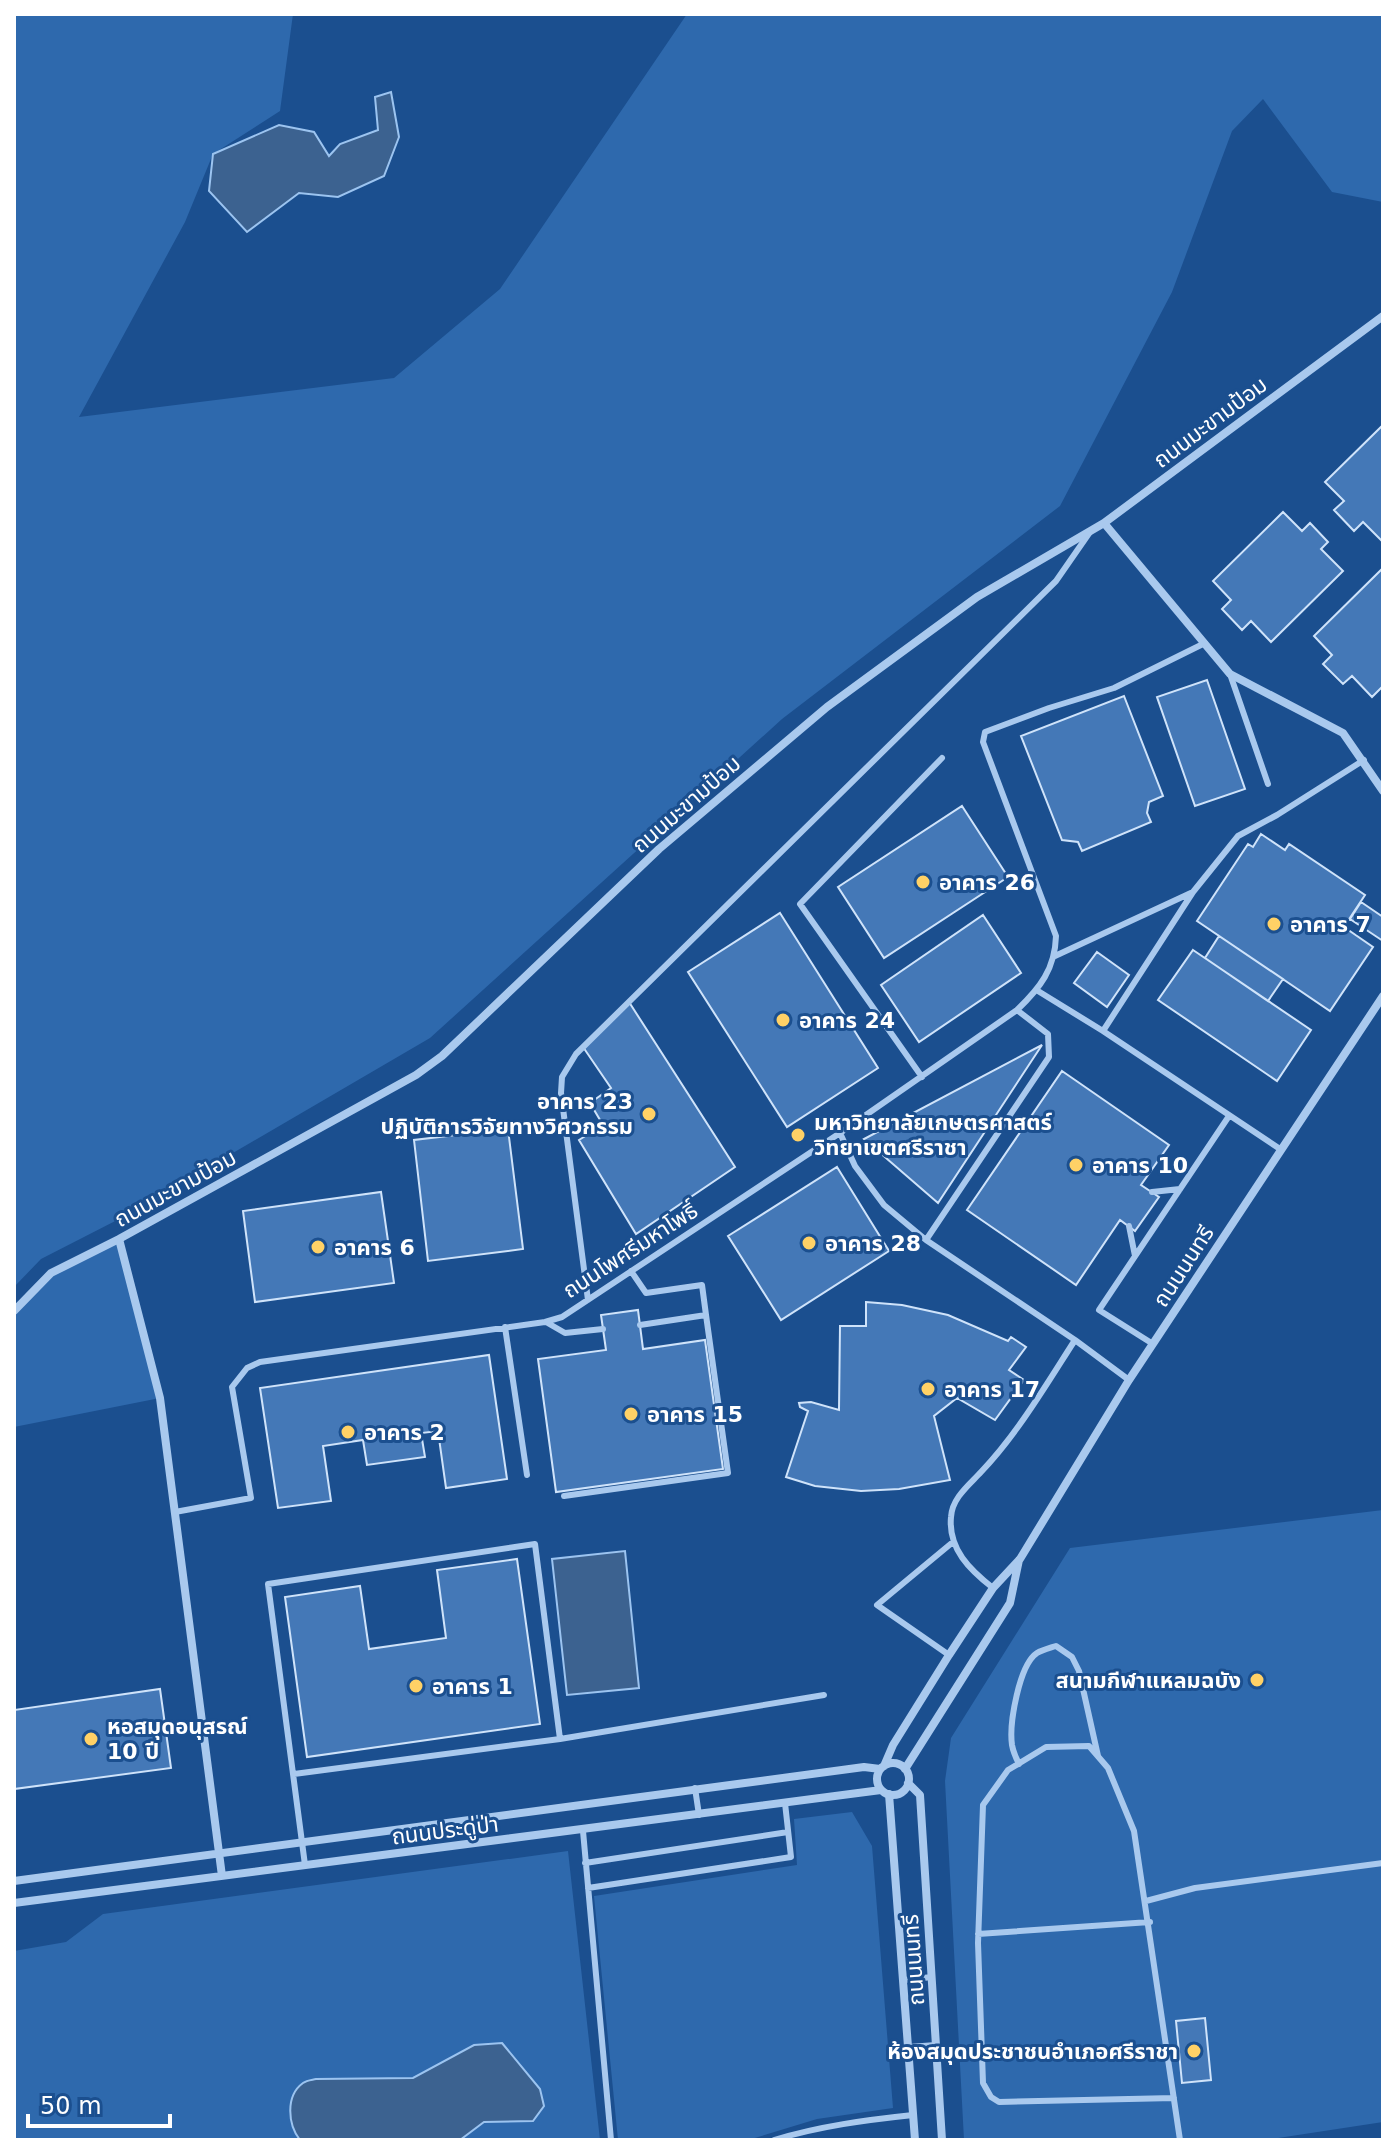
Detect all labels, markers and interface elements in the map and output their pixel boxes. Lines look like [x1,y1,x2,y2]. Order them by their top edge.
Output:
street label: ถนนมะขามป้อม [1149,372,1272,473]
street label: ถนนมะขามป้อม [627,751,746,858]
place label: อาคาร 26 [939,870,1035,895]
marker: อาคาร 26 [914,873,932,891]
place label: อาคาร 7 [1290,912,1371,937]
marker: อาคาร 7 [1265,915,1283,933]
place label: อาคาร 24 [799,1008,895,1033]
marker: อาคาร 24 [774,1011,792,1029]
place label: อาคาร 23 ปฏิบัติการวิจัยทางวิศวกรรม [381,1089,633,1139]
marker: อาคาร 23 ปฏิบัติการวิจัยทางวิศวกรรม [640,1105,658,1123]
place label: มหาวิทยาลัยเกษตรศาสตร์ วิทยาเขตศรีราชา [814,1110,1052,1160]
marker: มหาวิทยาลัยเกษตรศาสตร์ วิทยาเขตศรีราชา [789,1126,807,1144]
street label: ถนนมะขามป้อม [110,1145,240,1232]
place label: อาคาร 10 [1092,1153,1188,1178]
marker: อาคาร 10 [1067,1156,1085,1174]
street label: ถนนโพศรีมหาโพธิ์ [558,1197,703,1303]
street label: ถนนนนทรี [1148,1221,1219,1311]
place label: อาคาร 28 [825,1231,921,1256]
marker: อาคาร 28 [800,1234,818,1252]
place label: อาคาร 6 [334,1235,415,1260]
marker: อาคาร 6 [309,1238,327,1256]
place label: อาคาร 17 [944,1377,1040,1402]
marker: อาคาร 17 [919,1380,937,1398]
place label: อาคาร 15 [647,1402,743,1427]
marker: อาคาร 15 [622,1405,640,1423]
place label: อาคาร 2 [364,1420,445,1445]
marker: อาคาร 2 [339,1423,357,1441]
place label: สนามกีฬาแหลมฉบัง [1055,1668,1241,1693]
marker: สนามกีฬาแหลมฉบัง [1248,1671,1266,1689]
place label: อาคาร 1 [432,1674,513,1699]
marker: อาคาร 1 [407,1677,425,1695]
place label: หอสมุดอนุสรณ์ 10 ปี [107,1714,248,1764]
marker: หอสมุดอนุสรณ์ 10 ปี [82,1730,100,1748]
street label: ถนนประดู่ป่า [390,1812,500,1850]
street label: ถนนนนทรี [898,1913,929,2006]
place label: ห้องสมุดประชาชนอำเภอศรีราชา [887,2039,1178,2065]
marker: ห้องสมุดประชาชนอำเภอศรีราชา [1185,2042,1203,2060]
scale bar [28,2078,170,2128]
text: 50 m [40,2092,102,2120]

